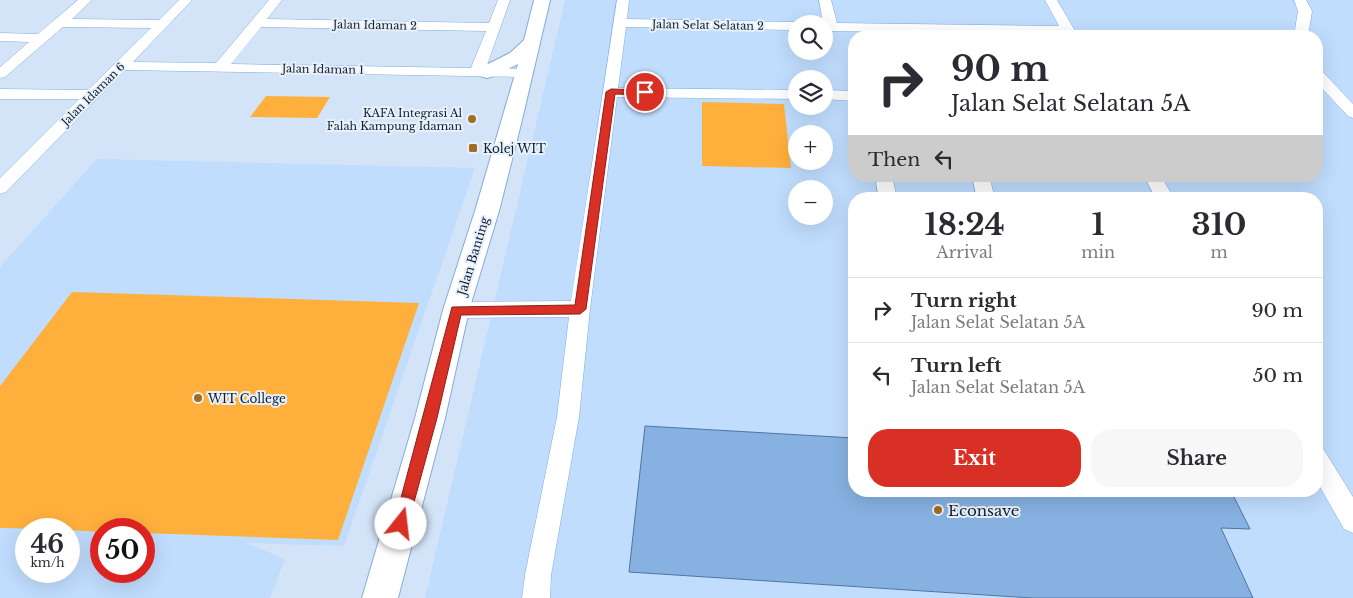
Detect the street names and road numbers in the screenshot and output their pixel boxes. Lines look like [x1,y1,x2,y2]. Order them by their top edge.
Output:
street label: Jalan Idaman 2 [331,17,417,33]
street label: Jalan Selat Selatan 2 [650,17,764,33]
street label: Jalan Idaman 6 [57,59,128,130]
street label: Jalan Idaman 1 [280,61,364,77]
street label: Jalan Banting [453,214,492,299]

